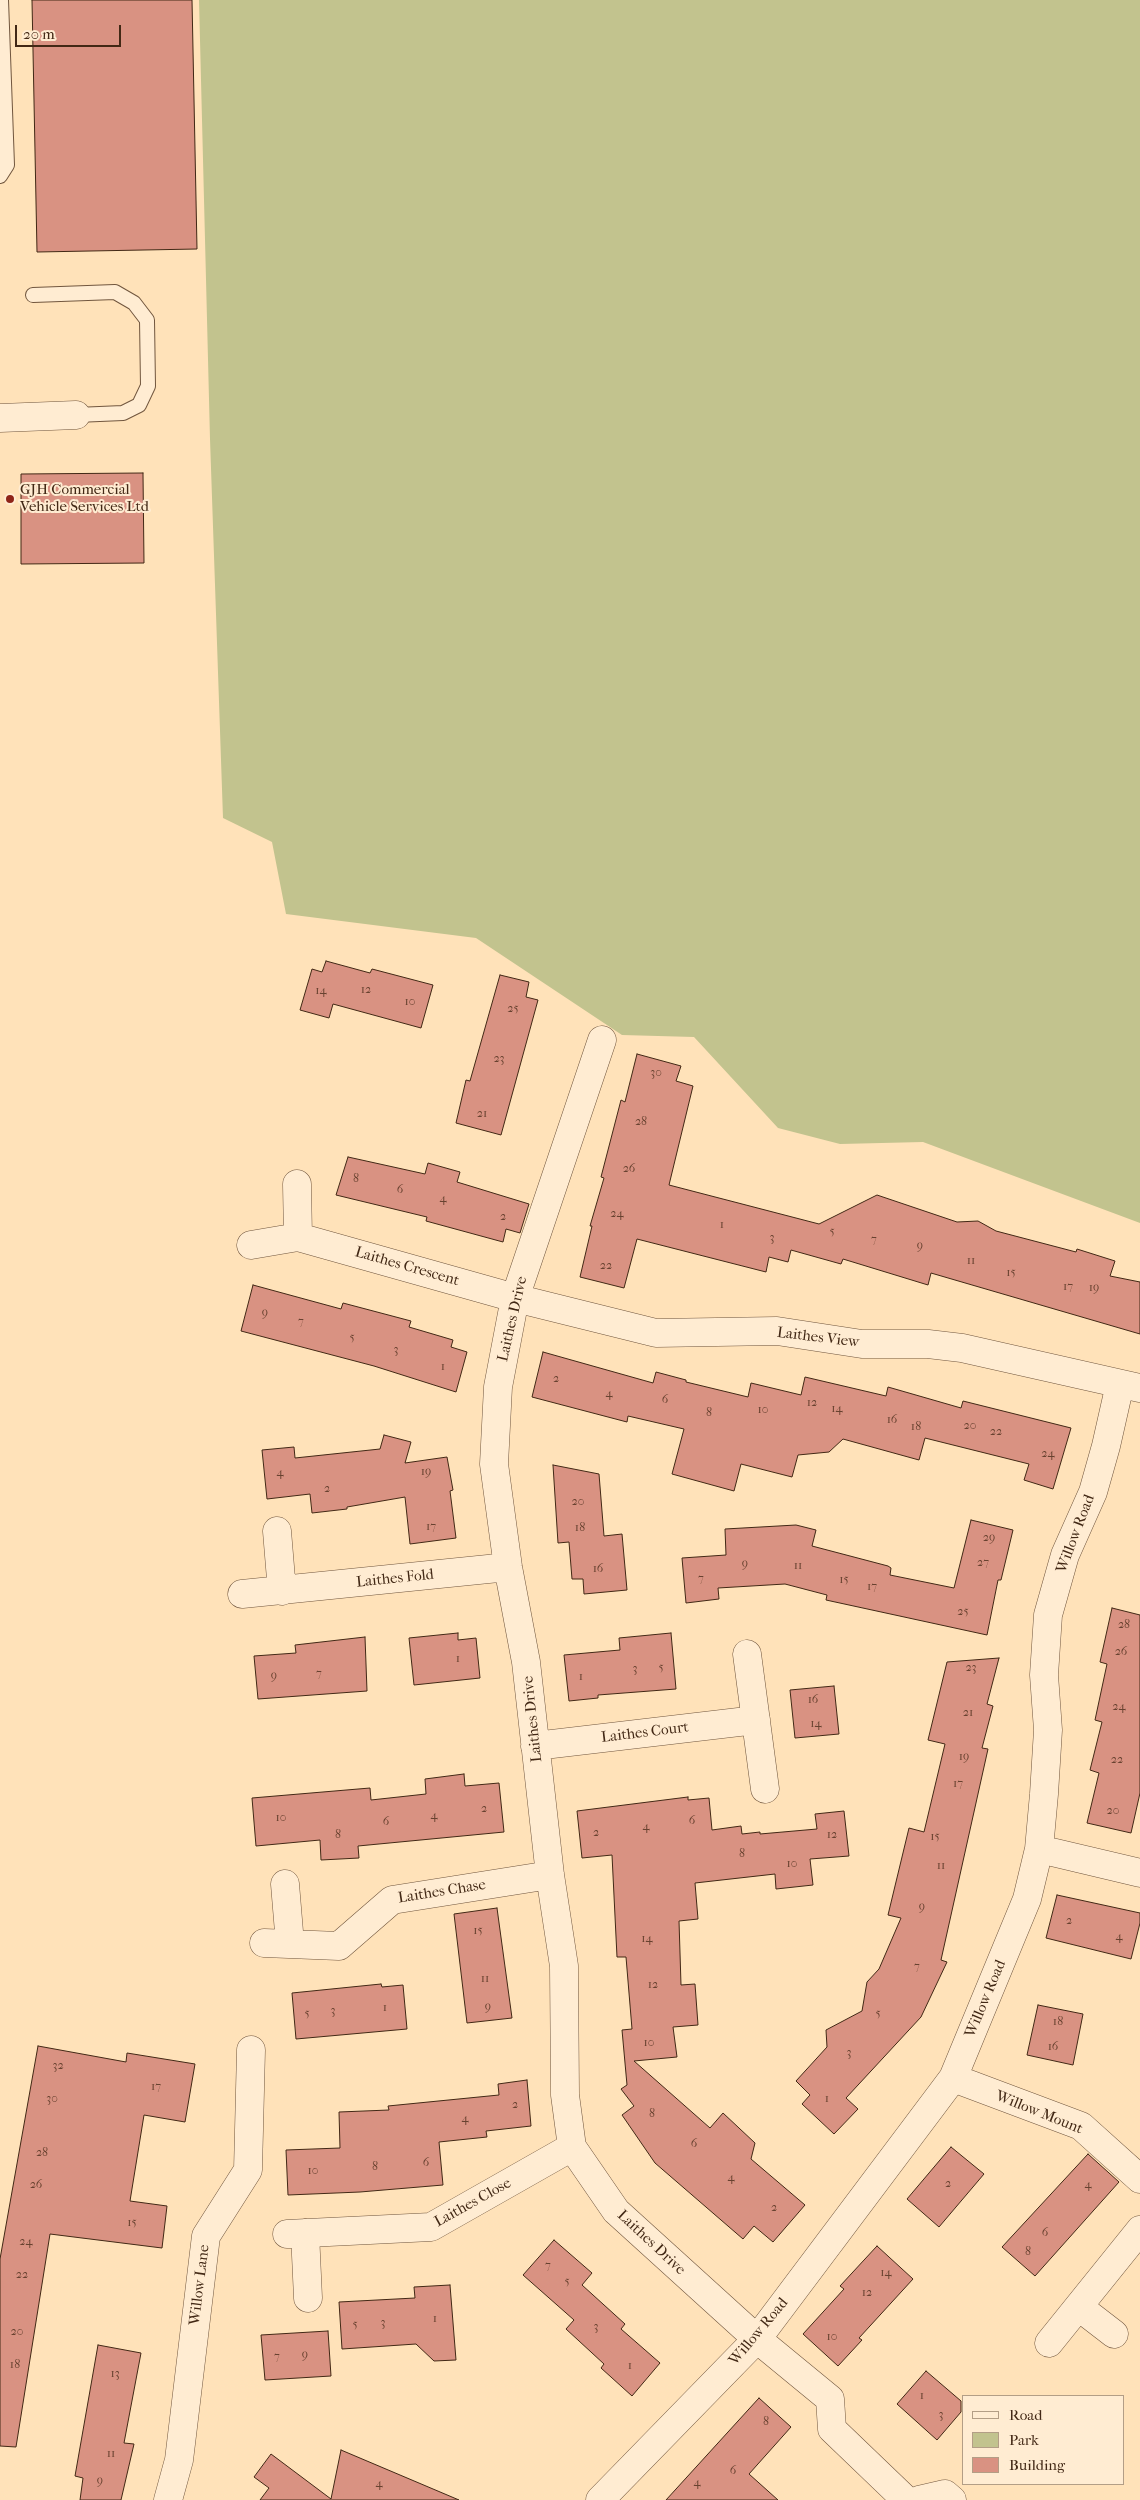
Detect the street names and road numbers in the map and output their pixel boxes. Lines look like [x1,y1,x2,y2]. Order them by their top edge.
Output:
street label: Laithes Crescent [353,1244,461,1290]
street label: Laithes Drive [494,1275,532,1363]
street label: Laithes View [776,1324,860,1352]
street label: Willow Road [1053,1492,1099,1576]
street label: Laithes Fold [355,1566,435,1592]
street label: Laithes Drive [520,1675,546,1763]
street label: Laithes Court [600,1719,690,1747]
street label: Laithes Chase [397,1876,487,1908]
street label: Willow Road [962,1958,1010,2040]
street label: Willow Mount [993,2087,1085,2139]
street label: Laithes Close [431,2175,515,2231]
street label: Laithes Drive [613,2207,689,2279]
street label: Willow Lane [186,2244,214,2326]
street label: Willow Road [726,2295,792,2369]

